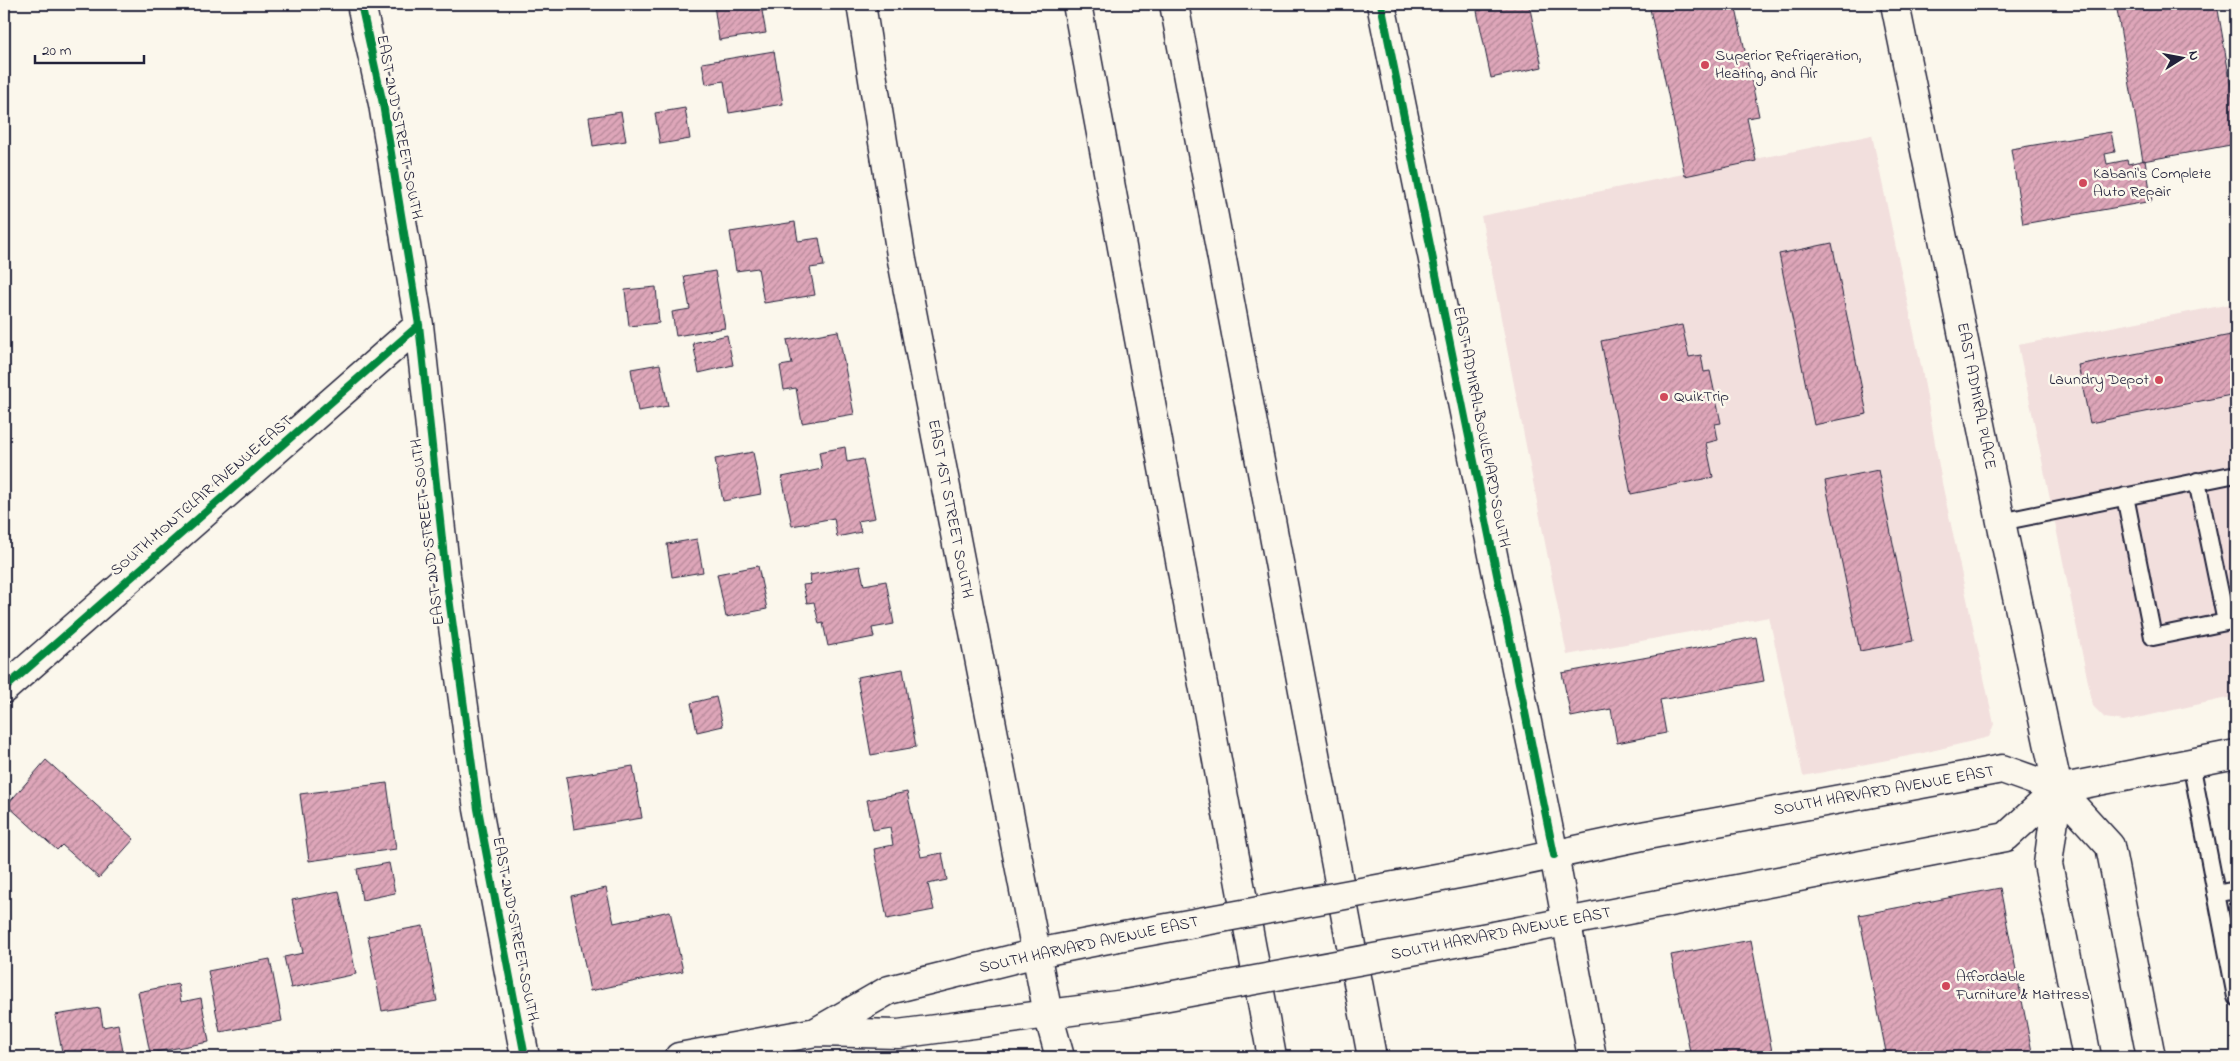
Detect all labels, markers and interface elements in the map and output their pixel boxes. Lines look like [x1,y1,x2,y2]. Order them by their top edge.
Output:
scale bar [35,32,144,64]
north arrow [2158,32,2208,82]
street label: EAST 2ND STREET SOUTH [369,33,429,221]
text: 20 m [42,40,72,62]
place label: Superior Refrigeration, Heating, and Air [1715,44,1862,86]
text: N [2182,49,2204,62]
marker: Superior Refrigeration, Heating, and Air [1699,59,1711,71]
place label: Kabani's Complete Auto Repair [2093,162,2212,204]
marker: Kabani's Complete Auto Repair [2077,177,2089,189]
street label: EAST ADMIRAL BOULEVARD SOUTH [1446,304,1516,550]
street label: EAST ADMIRAL PLACE [1950,320,2002,472]
place label: Laundry Depot [2049,368,2150,392]
marker: Laundry Depot [2153,374,2165,386]
place label: QuikTrip [1674,385,1729,409]
marker: QuikTrip [1658,391,1670,403]
street label: SOUTH MONTCLAIR AVENUE EAST [105,410,299,582]
street label: EAST 1ST STREET SOUTH [921,418,979,600]
street label: EAST 2ND STREET SOUTH [405,437,451,627]
street label: SOUTH HARVARD AVENUE EAST [1772,760,1996,822]
street label: EAST 2ND STREET SOUTH [485,835,545,1023]
street label: SOUTH HARVARD AVENUE EAST [1389,901,1613,967]
street label: SOUTH HARVARD AVENUE EAST [977,910,1201,980]
place label: Affordable Furniture & Mattress [1955,965,2090,1007]
marker: Affordable Furniture & Mattress [1940,980,1952,992]

